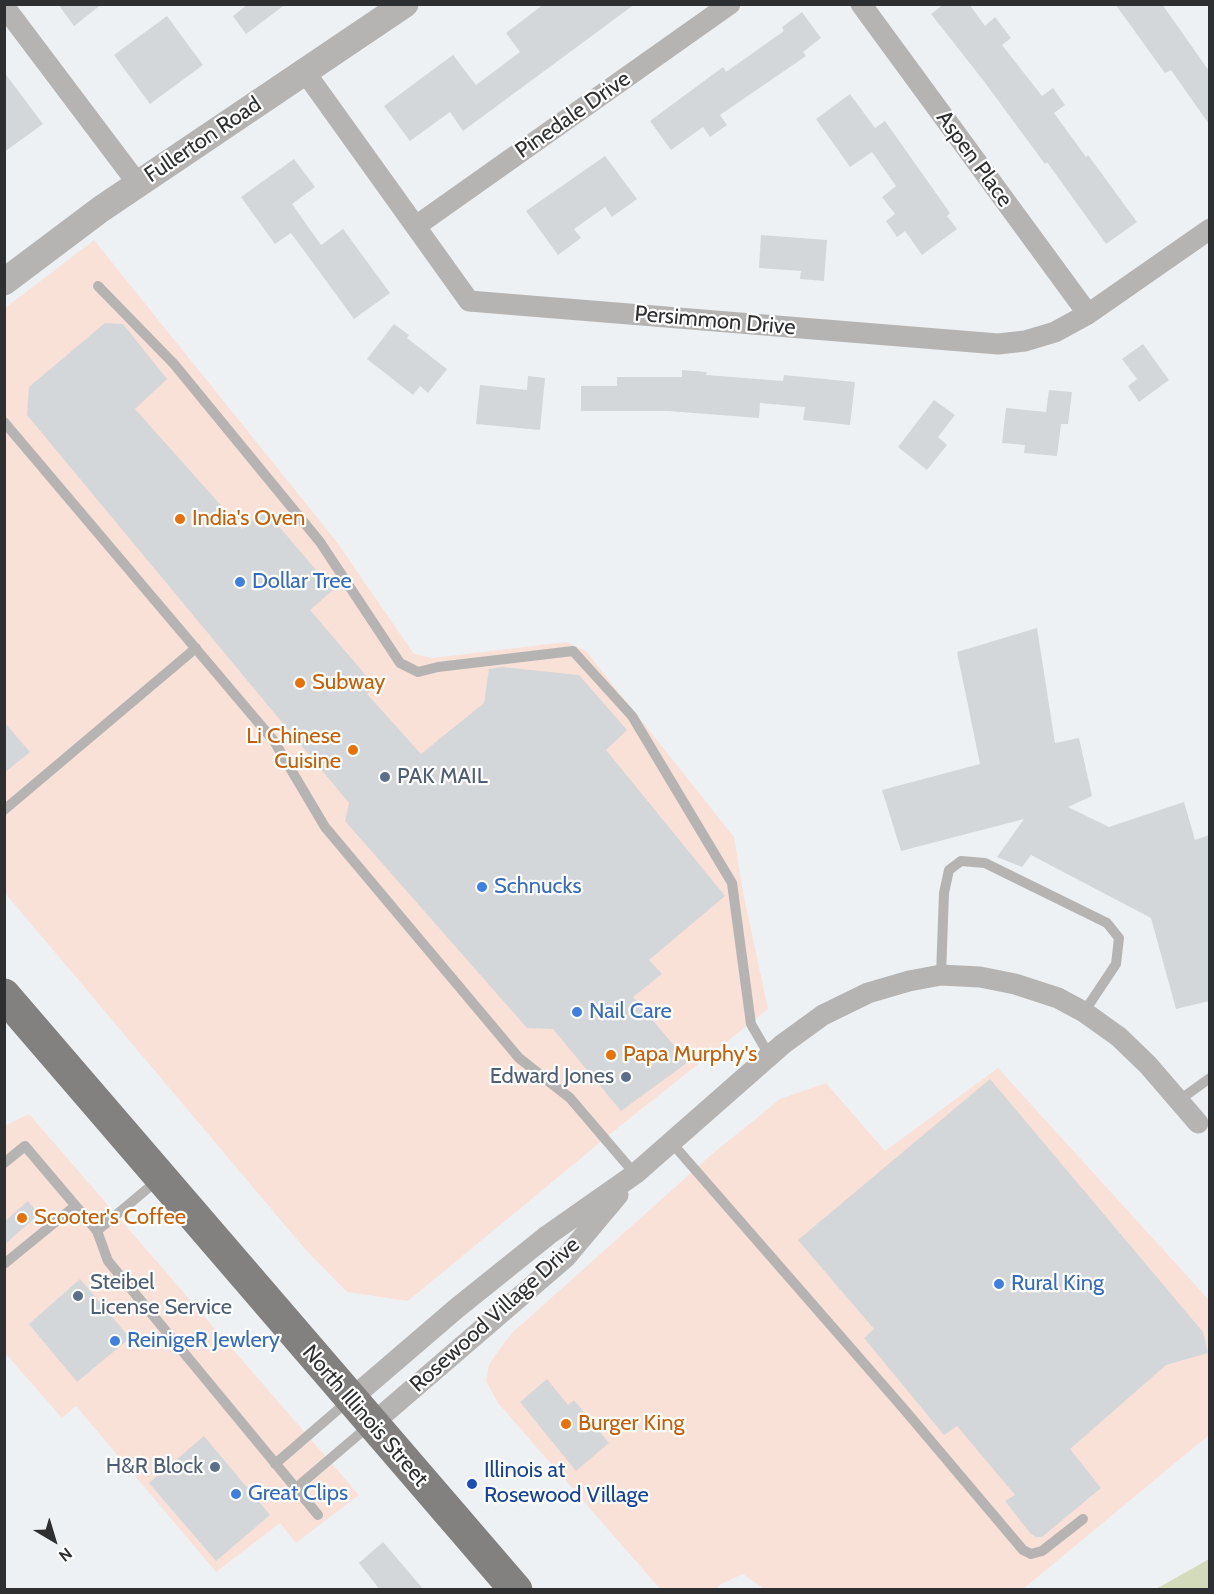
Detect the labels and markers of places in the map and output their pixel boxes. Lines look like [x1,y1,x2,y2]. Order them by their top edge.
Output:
place label: India's Oven [192,506,305,532]
marker: India's Oven [173,512,187,526]
place label: Dollar Tree [252,569,352,595]
marker: Dollar Tree [233,575,247,589]
place label: Subway [312,670,385,696]
marker: Subway [293,676,307,690]
place label: Li Chinese Cuisine [246,724,341,776]
marker: Li Chinese Cuisine [346,743,360,757]
place label: PAK MAIL [397,764,488,790]
marker: PAK MAIL [378,770,392,784]
place label: Schnucks [494,874,582,900]
marker: Schnucks [475,880,489,894]
place label: Nail Care [589,999,672,1025]
marker: Nail Care [570,1005,584,1019]
place label: Papa Murphy's [623,1042,757,1068]
marker: Papa Murphy's [604,1048,618,1062]
place label: Edward Jones [490,1064,614,1090]
marker: Edward Jones [619,1070,633,1084]
place label: Scooter's Coffee [34,1205,186,1231]
marker: Scooter's Coffee [15,1211,29,1225]
place label: Steibel License Service [90,1270,232,1322]
place label: Rural King [1011,1271,1104,1297]
marker: Rural King [992,1277,1006,1291]
marker: Steibel License Service [71,1289,85,1303]
place label: ReinigeR Jewlery [127,1328,280,1354]
marker: ReinigeR Jewlery [108,1334,122,1348]
place label: Burger King [578,1411,684,1437]
marker: Burger King [559,1417,573,1431]
place label: H&R Block [106,1454,203,1480]
place label: Illinois at Rosewood Village [484,1458,649,1510]
marker: H&R Block [208,1460,222,1474]
marker: Illinois at Rosewood Village [465,1477,479,1491]
place label: Great Clips [248,1481,348,1507]
marker: Great Clips [229,1487,243,1501]

